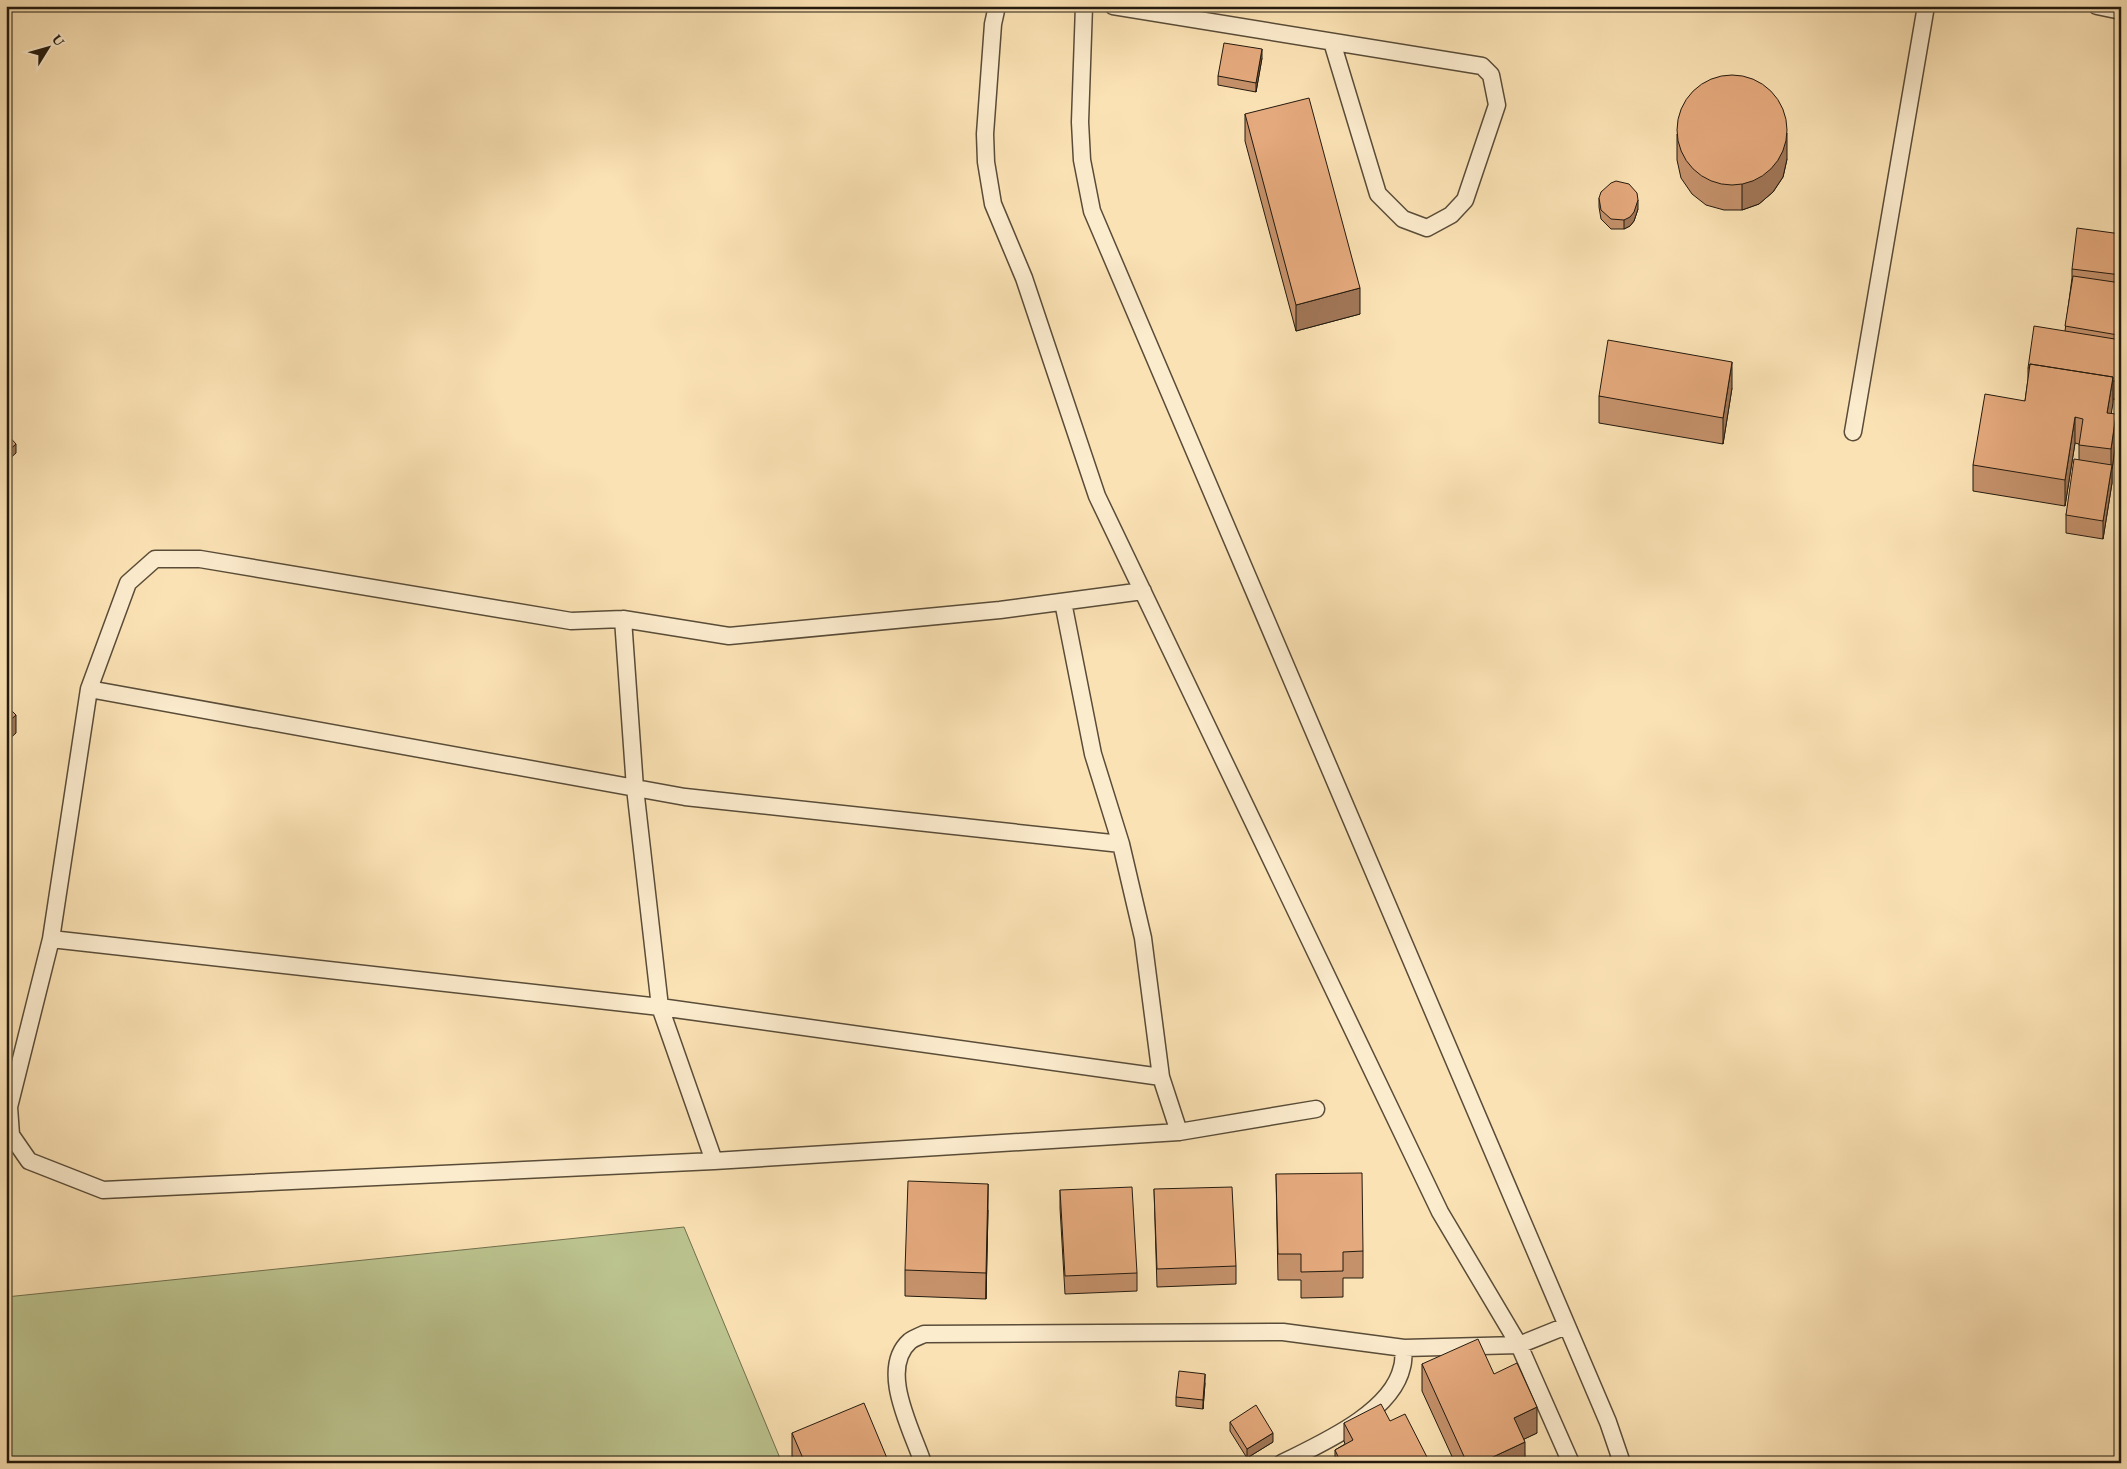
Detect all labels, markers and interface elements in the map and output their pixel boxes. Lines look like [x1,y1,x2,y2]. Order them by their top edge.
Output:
north arrow [22,22,72,72]
text: U [48,31,69,50]

